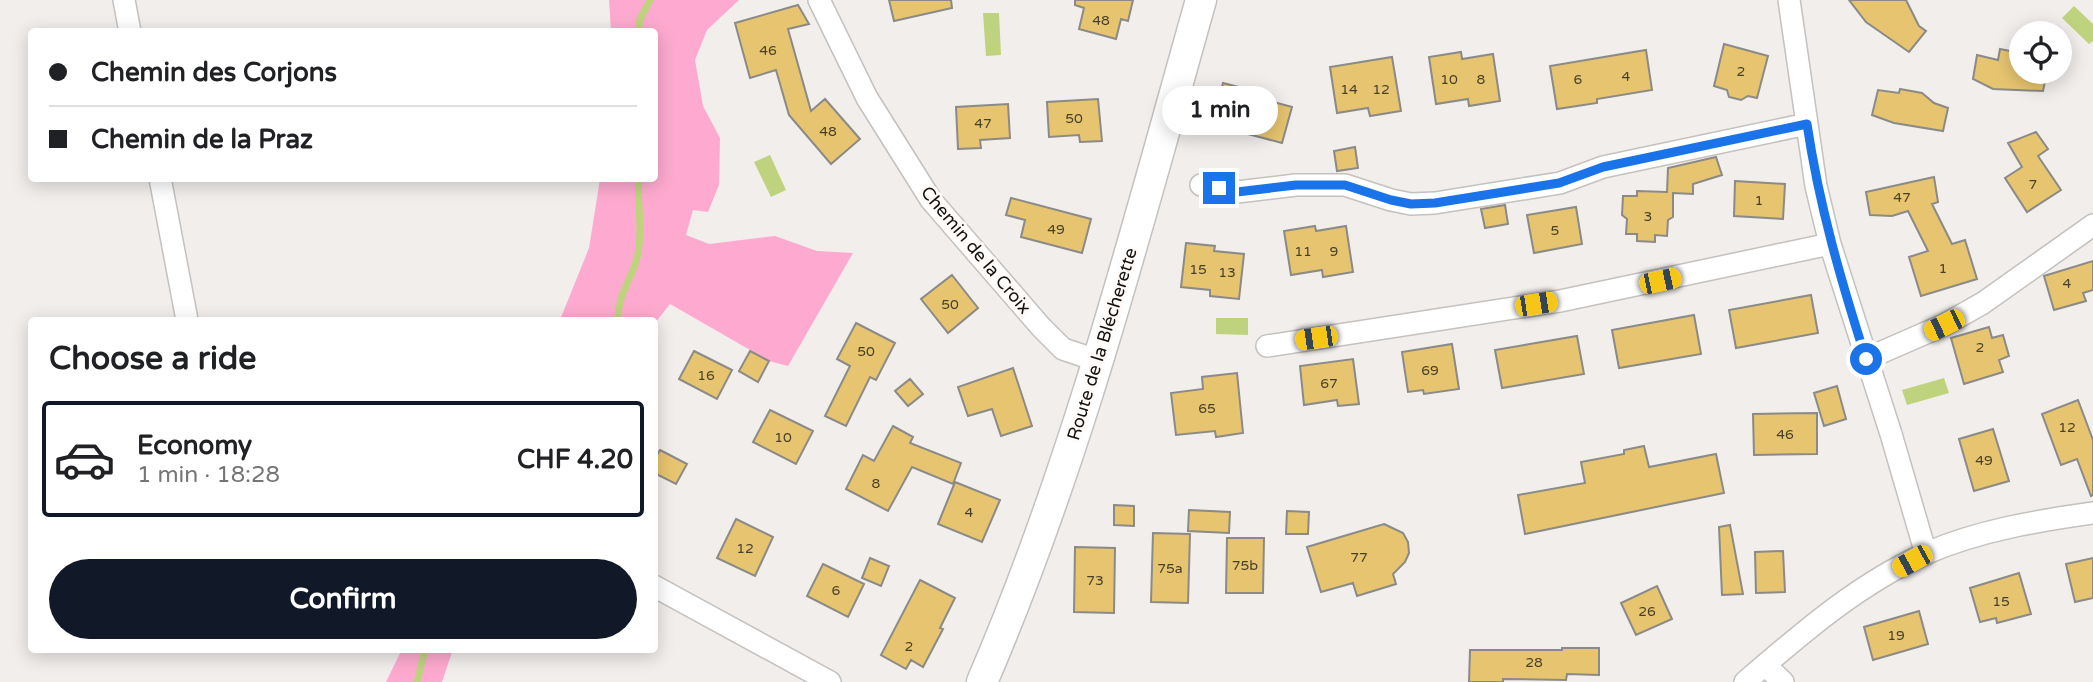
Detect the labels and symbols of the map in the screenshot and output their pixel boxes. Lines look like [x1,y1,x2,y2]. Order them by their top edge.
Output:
house number: 48 [1092,12,1110,29]
house number: 46 [759,42,777,59]
house number: 2 [1737,63,1745,80]
house number: 4 [1622,68,1631,85]
house number: 10 [1440,71,1458,88]
house number: 8 [1477,71,1486,88]
house number: 6 [1574,71,1583,88]
house number: 14 [1340,81,1358,98]
house number: 12 [1372,81,1390,98]
callout: 1 min [1161,86,1277,136]
house number: 50 [1065,110,1083,127]
house number: 47 [974,115,992,132]
house number: 48 [819,123,837,140]
route end [1203,172,1235,204]
house number: 7 [2029,176,2037,193]
street label: Chemin de la Croix [916,182,1036,318]
house number: 47 [1893,189,1911,206]
house number: 1 [1755,192,1763,209]
house number: 3 [1644,208,1652,225]
house number: 49 [1047,221,1065,238]
house number: 5 [1551,222,1559,239]
house number: 11 [1294,243,1312,260]
house number: 9 [1330,243,1338,260]
street label: Route de la Blécherette [1062,245,1142,443]
house number: 1 [1939,260,1947,277]
house number: 15 [1189,261,1207,278]
house number: 13 [1218,264,1236,281]
car [1638,266,1683,296]
house number: 4 [2063,275,2072,292]
car [1514,290,1559,318]
house number: 50 [941,296,959,313]
car [1921,306,1968,344]
car [1294,325,1339,351]
house number: 2 [1976,339,1984,356]
house number: 50 [857,343,875,360]
route start [1850,343,1882,375]
house number: 69 [1421,362,1439,379]
house number: 16 [697,367,715,384]
house number: 67 [1320,375,1338,392]
house number: 65 [1198,400,1216,417]
house number: 12 [2058,419,2076,436]
house number: 46 [1776,426,1794,443]
house number: 10 [774,429,792,446]
house number: 49 [1975,452,1993,469]
house number: 8 [872,475,881,492]
house number: 4 [965,504,974,521]
house number: 12 [736,540,754,557]
car [1889,542,1936,580]
house number: 77 [1350,549,1368,566]
house number: 75b [1232,557,1258,574]
house number: 75a [1157,560,1183,577]
house number: 73 [1086,572,1104,589]
house number: 6 [832,582,841,599]
house number: 15 [1992,593,2010,610]
house number: 26 [1638,603,1656,620]
house number: 19 [1887,627,1905,644]
house number: 2 [905,638,913,655]
house number: 28 [1525,654,1543,671]

